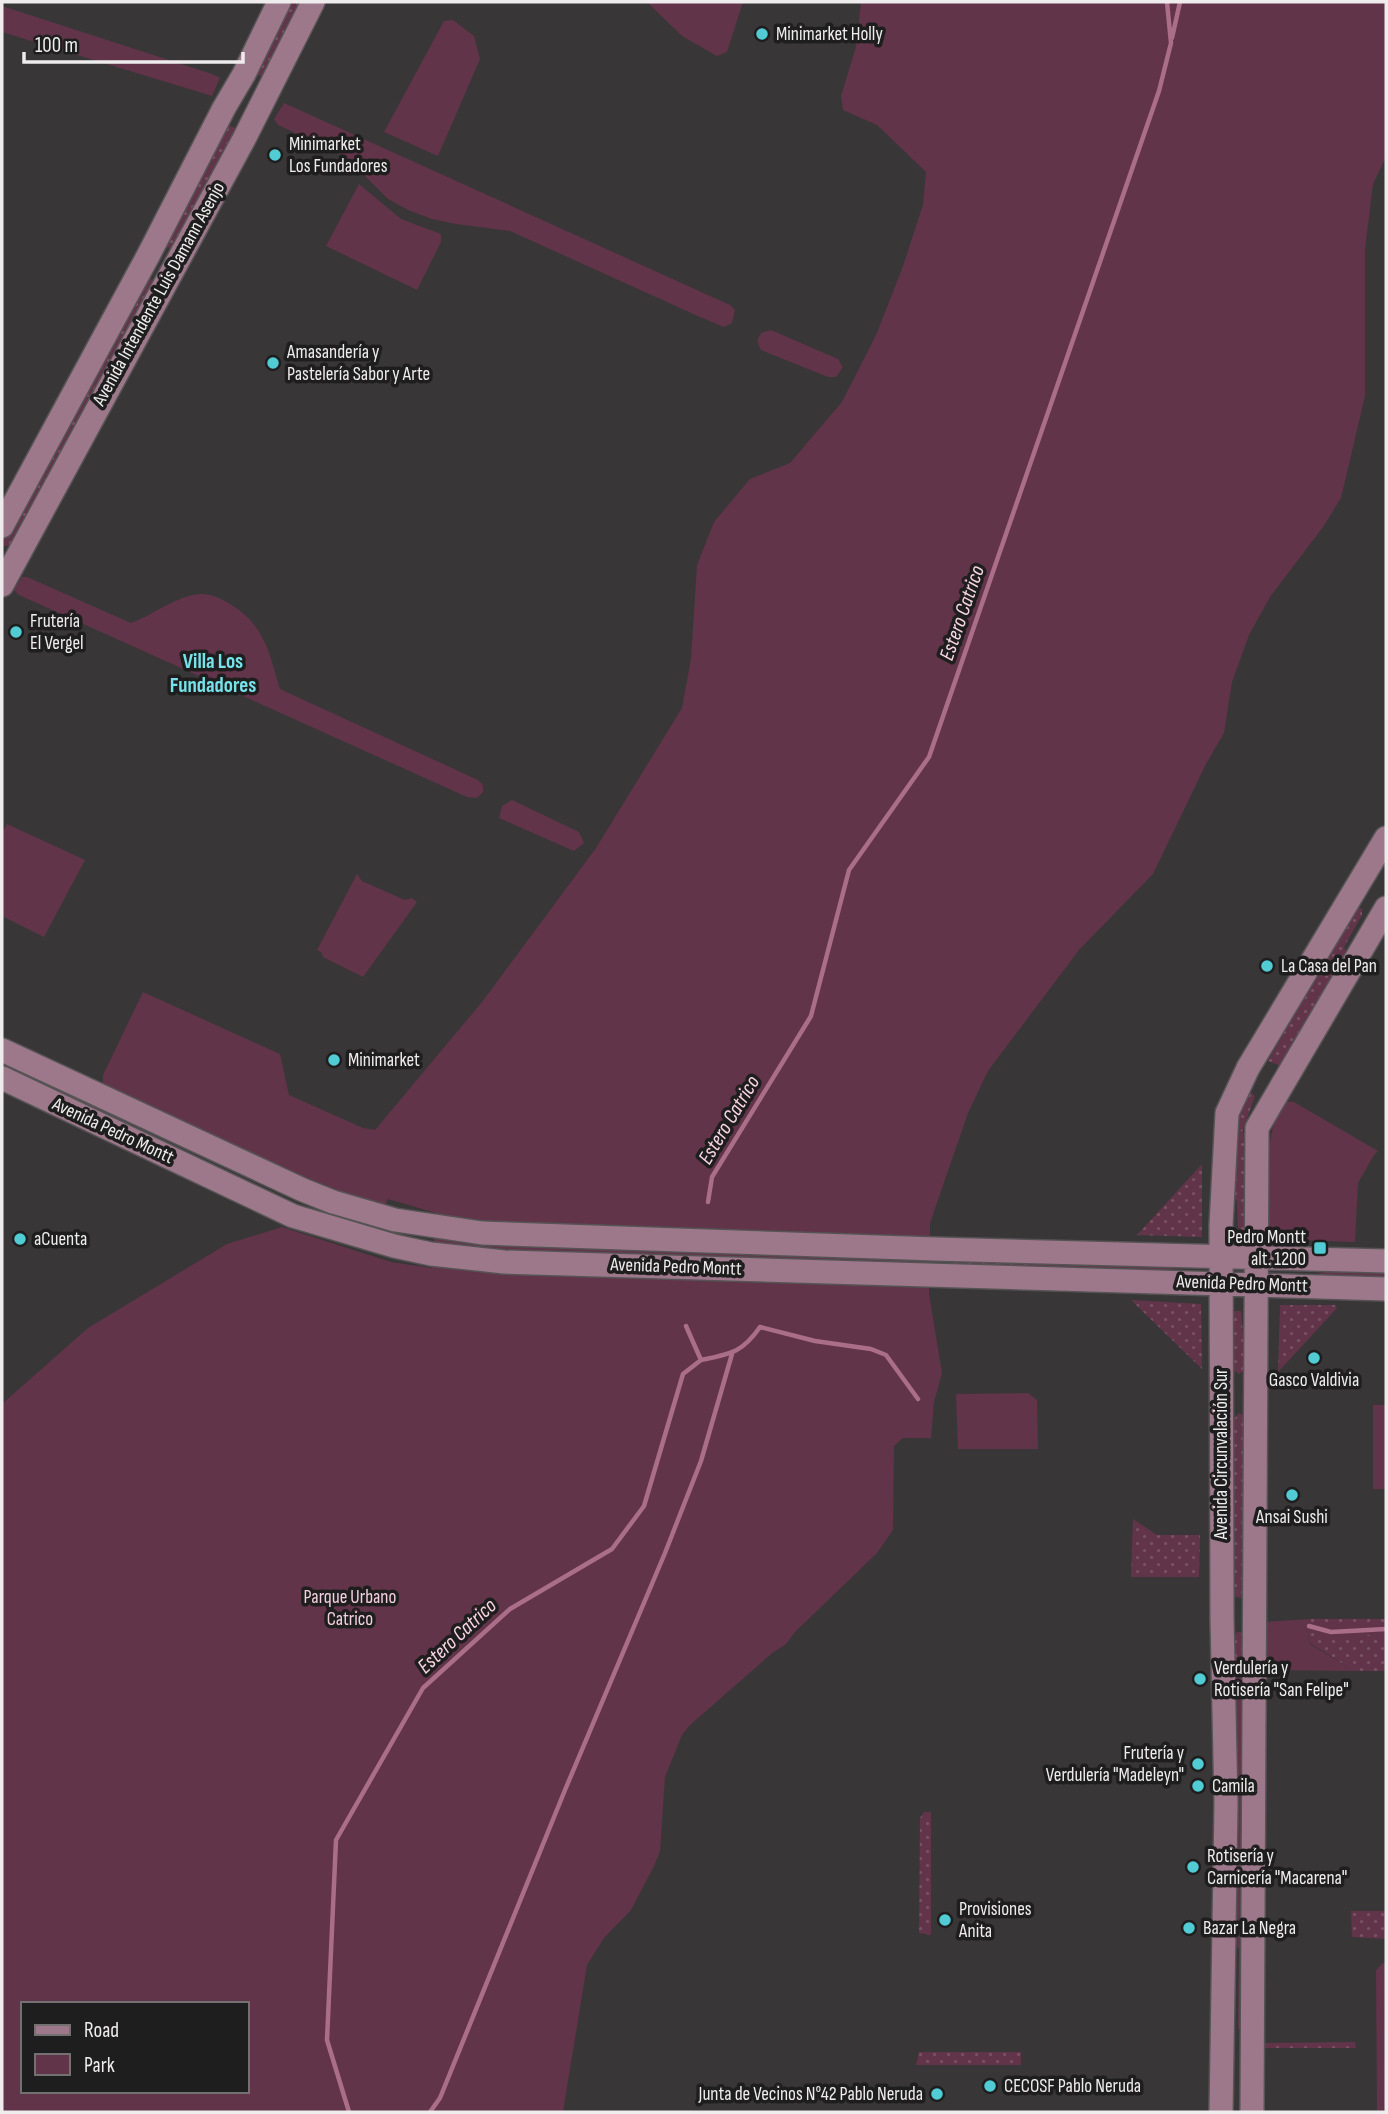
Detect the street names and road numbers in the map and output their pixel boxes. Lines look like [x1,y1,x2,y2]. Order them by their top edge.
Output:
street label: Avenida Intendente Luis Damann Asenjo [87,178,230,411]
street label: Avenida Pedro Montt [48,1092,178,1169]
street label: Avenida Pedro Montt [609,1253,742,1281]
street label: Avenida Pedro Montt [1175,1270,1308,1298]
street label: Avenida Circunvalación Sur [1210,1368,1233,1541]

